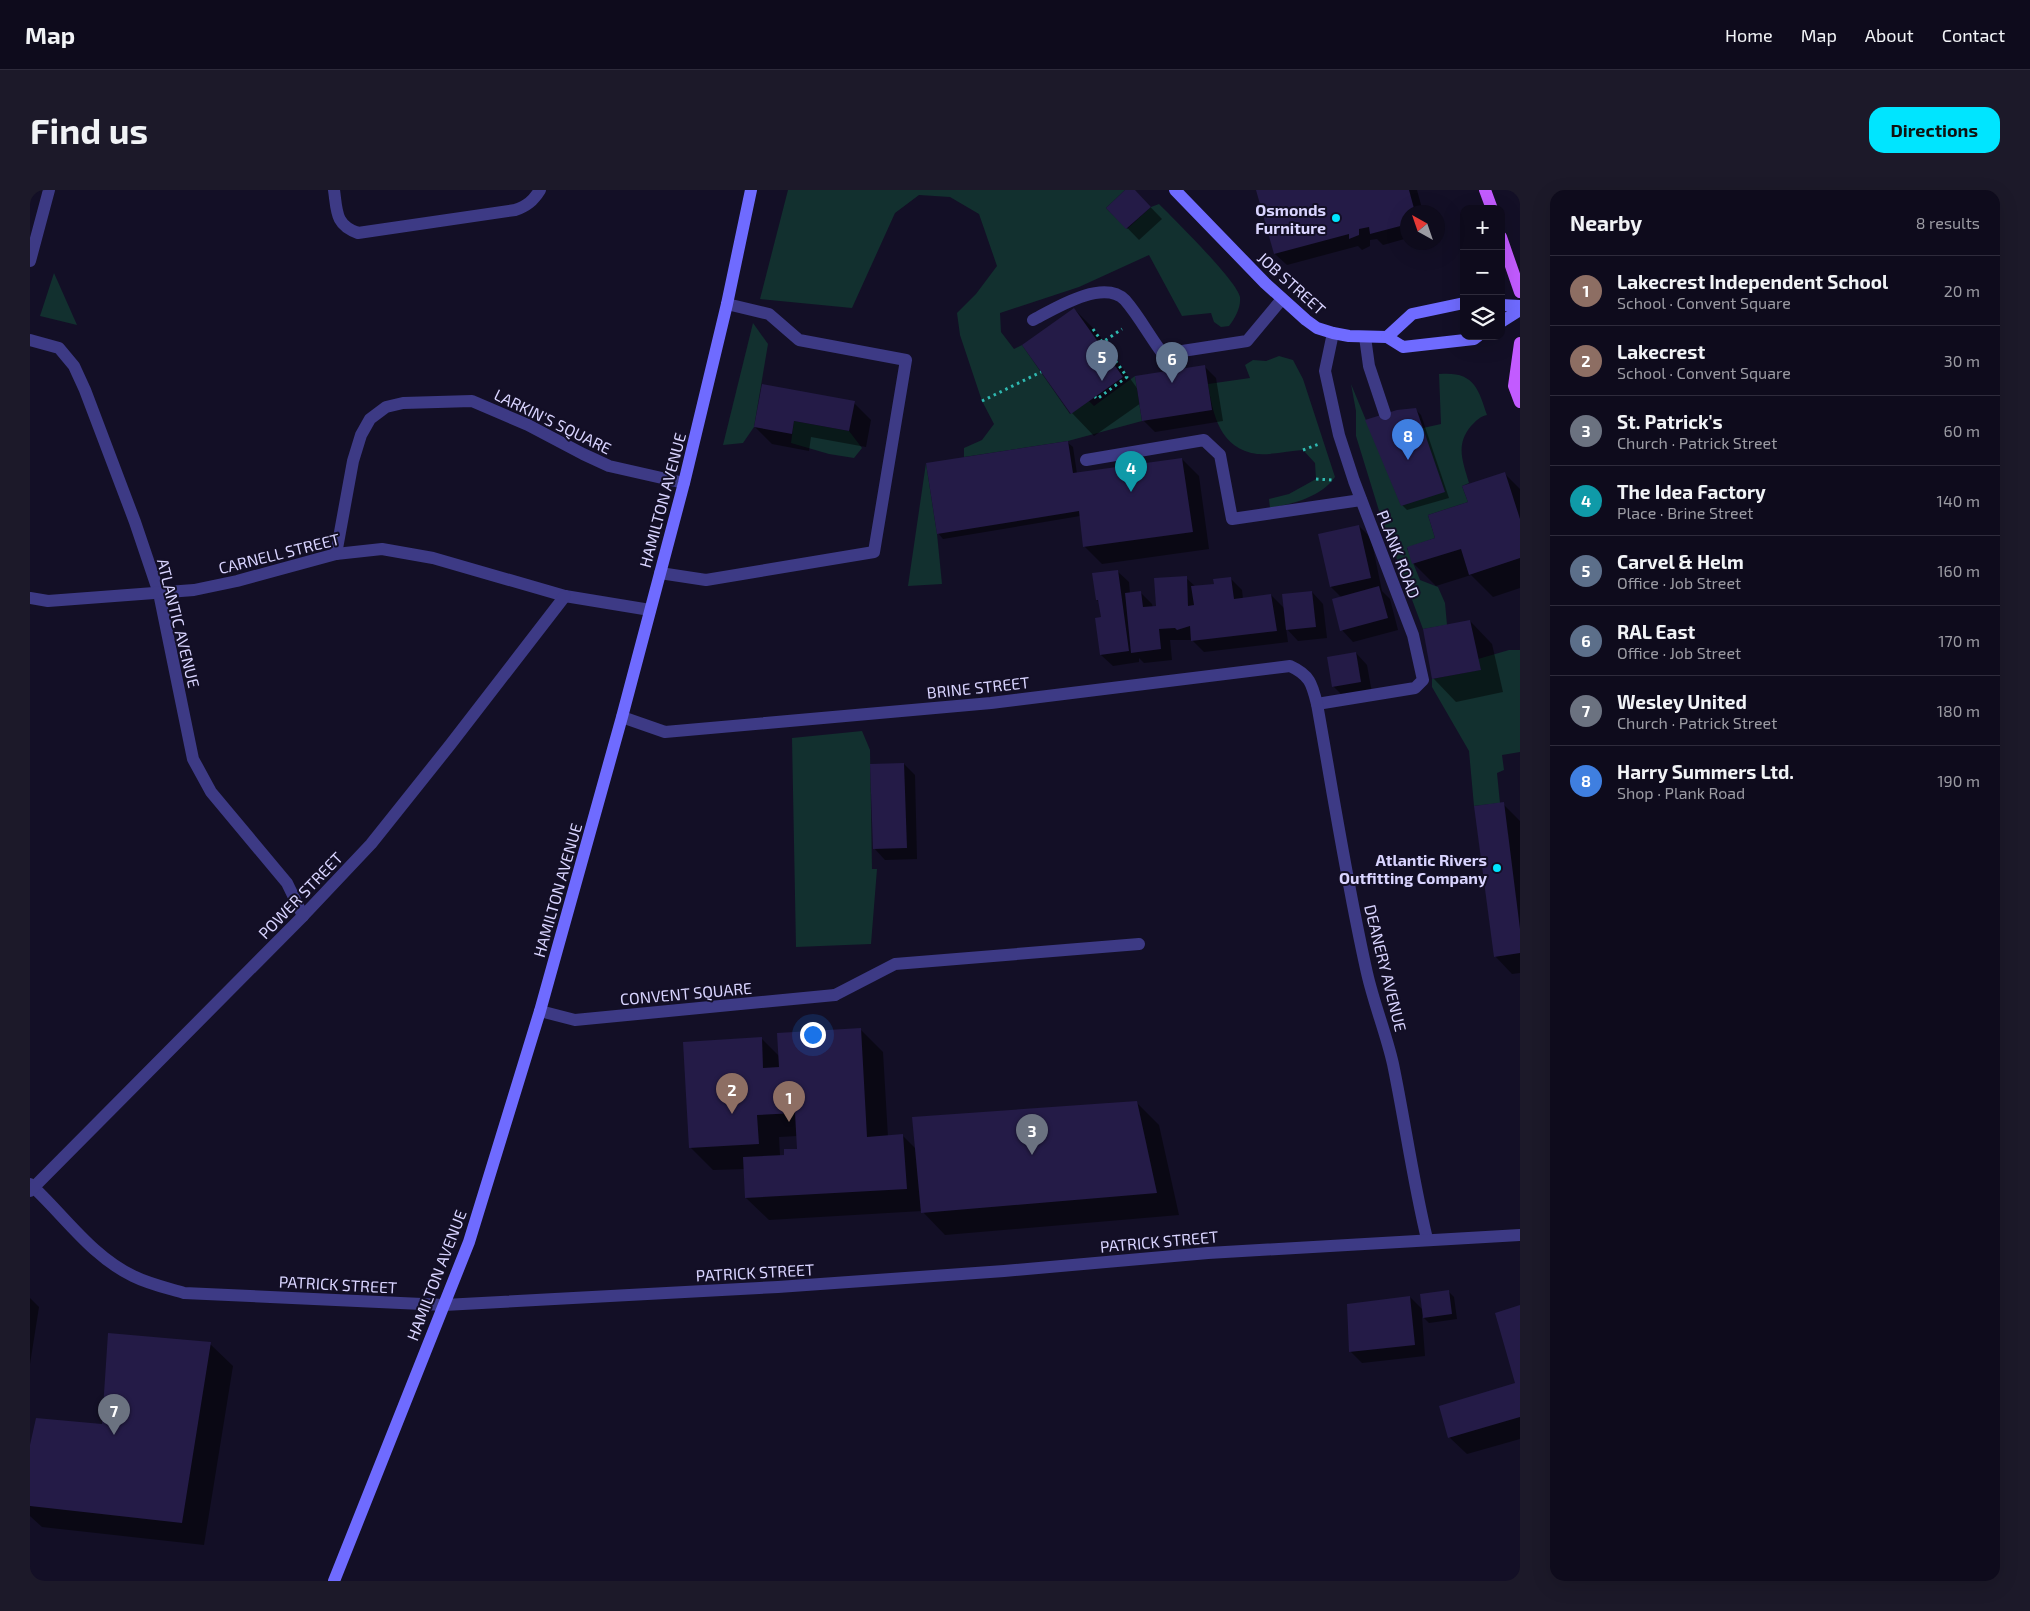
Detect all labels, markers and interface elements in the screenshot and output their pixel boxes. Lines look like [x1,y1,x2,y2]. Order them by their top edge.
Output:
text: Map [25,20,75,49]
text: Home [1725,24,1773,46]
text: Map [1801,24,1837,46]
text: About [1865,24,1914,46]
text: Contact [1942,24,2005,46]
button: Directions [1869,107,2000,153]
text: Find us [30,109,148,151]
place label: Osmonds Furniture [1255,200,1326,237]
north arrow [1400,205,1445,250]
map controls [1460,205,1505,340]
button: + [1460,205,1505,250]
text: Nearby [1570,210,1642,235]
marker: Osmonds Furniture [1330,212,1342,224]
text: 8 results [1916,213,1980,232]
street label: JOB STREET [1254,248,1330,318]
button: − [1460,250,1505,295]
text: Lakecrest Independent School [1617,270,1888,293]
text: 1 [1583,281,1589,300]
text: 20 m [1944,281,1980,300]
text: School · Convent Square [1617,293,1791,312]
button: layers [1460,295,1505,340]
pin: 5 [1086,340,1118,381]
text: Lakecrest [1617,340,1705,363]
pin: 6 [1156,342,1188,383]
text: 2 [1581,351,1591,370]
text: 30 m [1944,351,1980,370]
text: School · Convent Square [1617,363,1791,382]
street label: LARKIN'S SQUARE [491,384,615,458]
text: St. Patrick's [1617,410,1723,433]
pin: 8 [1392,419,1424,460]
text: 3 [1581,421,1591,440]
text: 60 m [1944,421,1980,440]
street label: HAMILTON AVENUE [635,431,689,569]
text: Church · Patrick Street [1617,433,1777,452]
pin: 4 [1115,451,1147,492]
text: The Idea Factory [1617,480,1766,503]
text: 4 [1581,491,1591,510]
text: 140 m [1937,491,1980,510]
text: Place · Brine Street [1617,503,1753,522]
street label: PLANK ROAD [1373,507,1425,601]
street label: CARNELL STREET [216,529,342,577]
text: Carvel & Helm [1617,550,1744,573]
street label: ATLANTIC AVENUE [154,556,204,690]
text: 5 [1582,561,1590,580]
text: 160 m [1937,561,1980,580]
text: Office · Job Street [1617,573,1741,592]
text: RAL East [1617,620,1695,643]
text: 6 [1581,631,1591,650]
text: 170 m [1938,631,1980,650]
text: Office · Job Street [1617,643,1741,662]
street label: BRINE STREET [926,672,1030,702]
text: Wesley United [1617,690,1747,713]
text: 7 [1582,701,1590,720]
text: 180 m [1937,701,1980,720]
text: Church · Patrick Street [1617,713,1777,732]
text: Harry Summers Ltd. [1617,760,1794,783]
text: 8 [1581,771,1591,790]
text: 190 m [1937,771,1980,790]
text: Shop · Plank Road [1617,783,1745,802]
street label: HAMILTON AVENUE [529,821,585,959]
street label: POWER STREET [254,848,346,942]
place label: Atlantic Rivers Outfitting Company [1339,850,1487,888]
marker: Atlantic Rivers Outfitting Company [1491,862,1503,874]
street label: DEANERY AVENUE [1361,902,1411,1034]
street label: CONVENT SQUARE [619,978,753,1009]
your location [800,1022,826,1048]
pin: 2 [716,1073,748,1114]
pin: 1 [773,1081,805,1122]
pin: 3 [1016,1114,1048,1155]
street label: HAMILTON AVENUE [402,1207,470,1343]
street label: PATRICK STREET [1099,1226,1219,1256]
street label: PATRICK STREET [695,1259,815,1285]
street label: PATRICK STREET [278,1271,398,1297]
pin: 7 [98,1394,130,1435]

